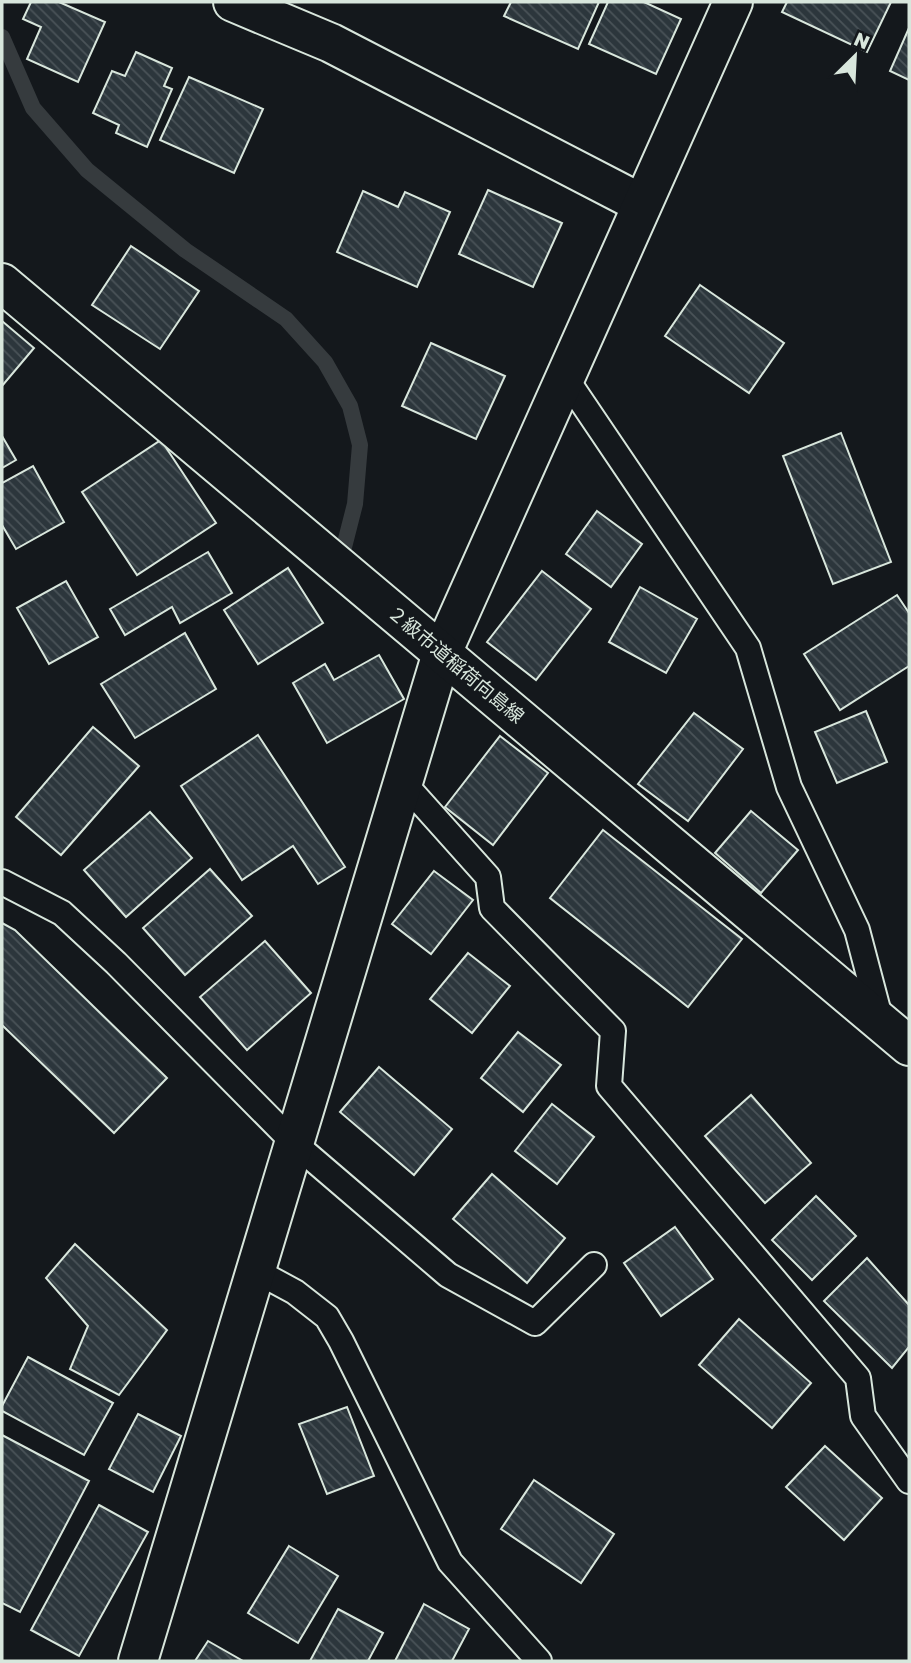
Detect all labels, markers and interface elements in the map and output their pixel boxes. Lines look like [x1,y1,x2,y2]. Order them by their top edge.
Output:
north arrow [820,21,890,91]
text: N [851,27,873,53]
street label: ２級市道稲荷向島線 [383,600,529,727]

